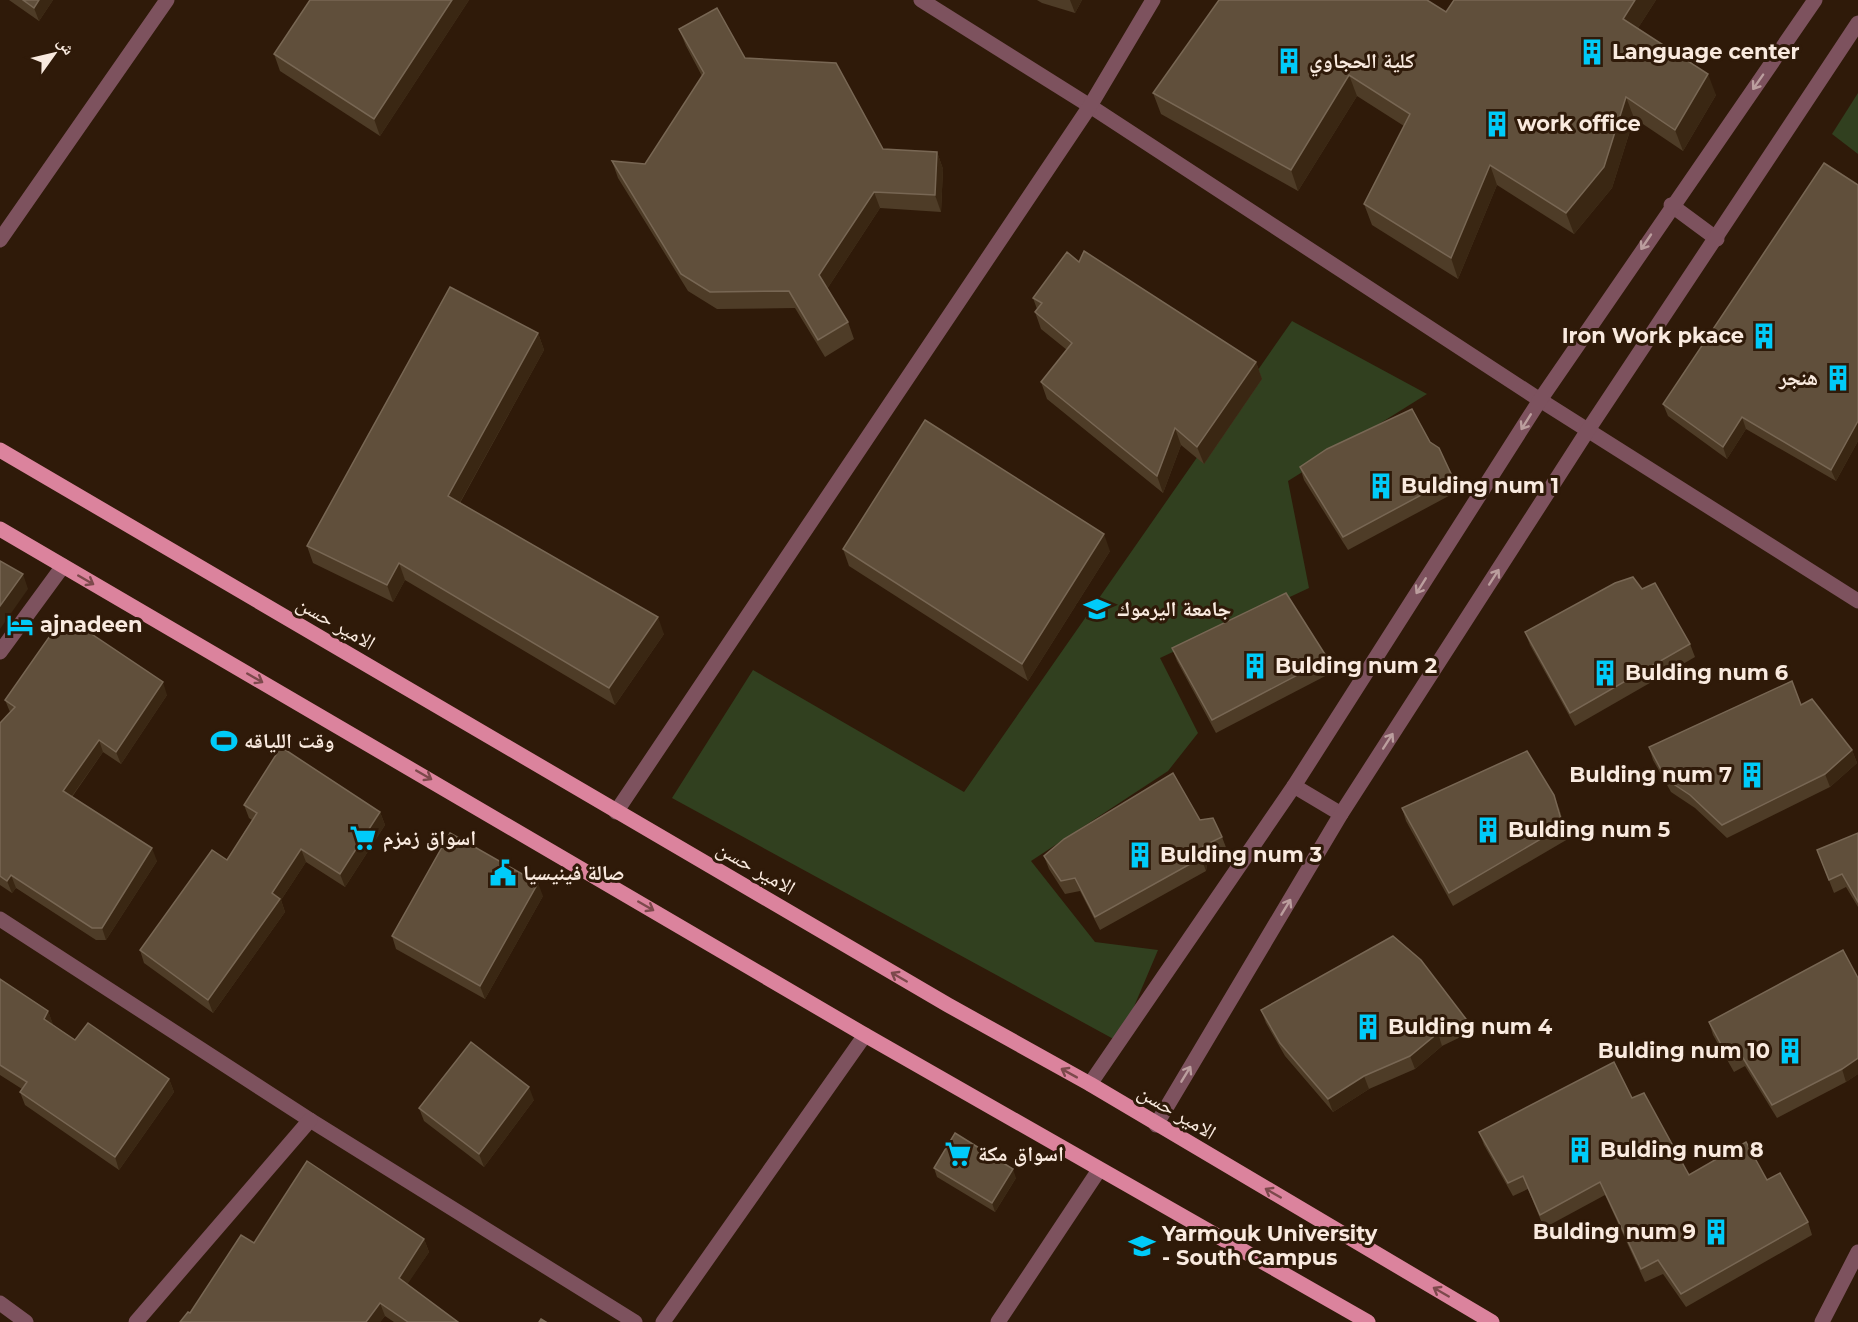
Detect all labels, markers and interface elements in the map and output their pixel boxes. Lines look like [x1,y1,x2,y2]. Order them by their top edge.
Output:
north arrow [24,24,84,84]
text: ش [53,34,79,58]
building icon: Language center [1577,37,1607,67]
place label: Language center [1612,39,1800,64]
building icon: كلية الحجاوي [1274,46,1304,76]
place label: كلية الحجاوي [1309,48,1415,77]
one-way arrow [1752,74,1764,90]
building icon: work office [1482,109,1512,139]
place label: work office [1517,111,1641,136]
one-way arrow [1640,234,1652,250]
building icon: Iron Work pkace [1749,321,1779,351]
place label: Iron Work pkace [1562,323,1744,348]
building icon: هنجر [1823,363,1853,393]
place label: هنجر [1778,365,1818,390]
one-way arrow [1519,413,1532,430]
building icon: Bulding num 1 [1366,471,1396,501]
place label: Bulding num 1 [1401,473,1559,498]
one-way arrow [1488,569,1500,586]
one-way arrow [77,575,95,586]
one-way arrow [1415,577,1427,594]
street label: الامير حسن [292,590,380,656]
school or university icon: جامعة اليرموك [1082,594,1112,624]
place label: جامعة اليرموك [1117,596,1231,621]
hotel icon: ajnadeen [5,610,35,640]
place label: ajnadeen [40,612,143,637]
building icon: Bulding num 2 [1240,651,1270,681]
place label: Bulding num 2 [1275,653,1437,678]
building icon: Bulding num 6 [1590,658,1620,688]
place label: Bulding num 6 [1625,660,1788,685]
one-way arrow [246,672,263,684]
sports icon: وقت اللياقه [209,726,239,756]
place label: وقت اللياقه [244,728,335,753]
one-way arrow [1383,733,1395,750]
building icon: Bulding num 7 [1737,760,1767,790]
place label: Bulding num 7 [1569,762,1732,787]
one-way arrow [415,770,432,782]
building icon: Bulding num 5 [1473,815,1503,845]
place label: Bulding num 5 [1508,817,1670,842]
supermarket icon: اسواق زمزم [348,823,378,853]
place label: اسواق زمزم [383,825,476,852]
street label: الامير حسن [712,835,800,901]
building icon: Bulding num 3 [1125,840,1155,870]
place label: Bulding num 3 [1160,842,1322,867]
public building icon: صالة فينيسيا [488,858,518,888]
place label: صالة فينيسيا [523,860,625,885]
one-way arrow [1280,899,1292,916]
one-way arrow [637,901,654,913]
one-way arrow [891,970,908,982]
building icon: Bulding num 4 [1353,1012,1383,1042]
place label: Bulding num 4 [1388,1014,1553,1039]
building icon: Bulding num 10 [1775,1036,1805,1066]
place label: Bulding num 10 [1598,1038,1770,1063]
one-way arrow [1180,1066,1192,1083]
one-way arrow [1061,1067,1078,1079]
street label: الامير حسن [1133,1079,1221,1145]
building icon: Bulding num 8 [1565,1135,1595,1165]
place label: Bulding num 8 [1600,1137,1764,1162]
supermarket icon: اسواق مكة [943,1139,973,1169]
place label: اسواق مكة [978,1141,1064,1167]
one-way arrow [1265,1187,1282,1199]
building icon: Bulding num 9 [1701,1217,1731,1247]
place label: Bulding num 9 [1533,1219,1696,1244]
place label: Yarmouk University - South Campus [1161,1221,1378,1270]
school or university icon: Yarmouk University - South Campus [1127,1231,1157,1261]
one-way arrow [1433,1286,1450,1298]

